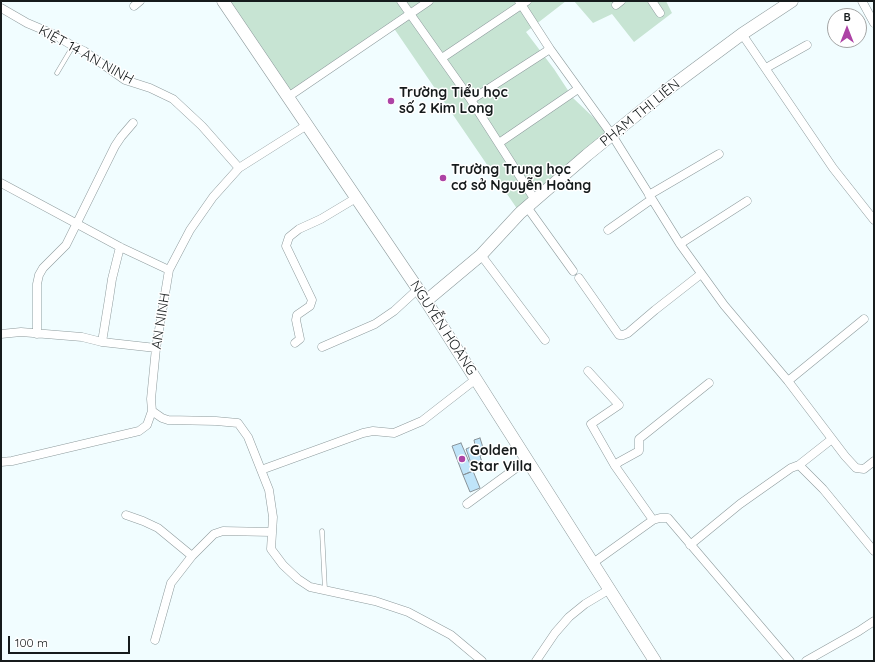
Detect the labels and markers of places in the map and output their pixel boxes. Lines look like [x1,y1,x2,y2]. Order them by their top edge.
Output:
place label: Trường Tiểu học số 2 Kim Long [399,85,508,118]
marker: Trường Tiểu học số 2 Kim Long [386,96,396,106]
place label: Trường Trung học cơ sở Nguyễn Hoàng [451,162,591,194]
marker: Trường Trung học cơ sở Nguyễn Hoàng [438,173,448,183]
place label: Golden Star Villa [470,443,532,476]
marker: Golden Star Villa [457,454,467,464]

